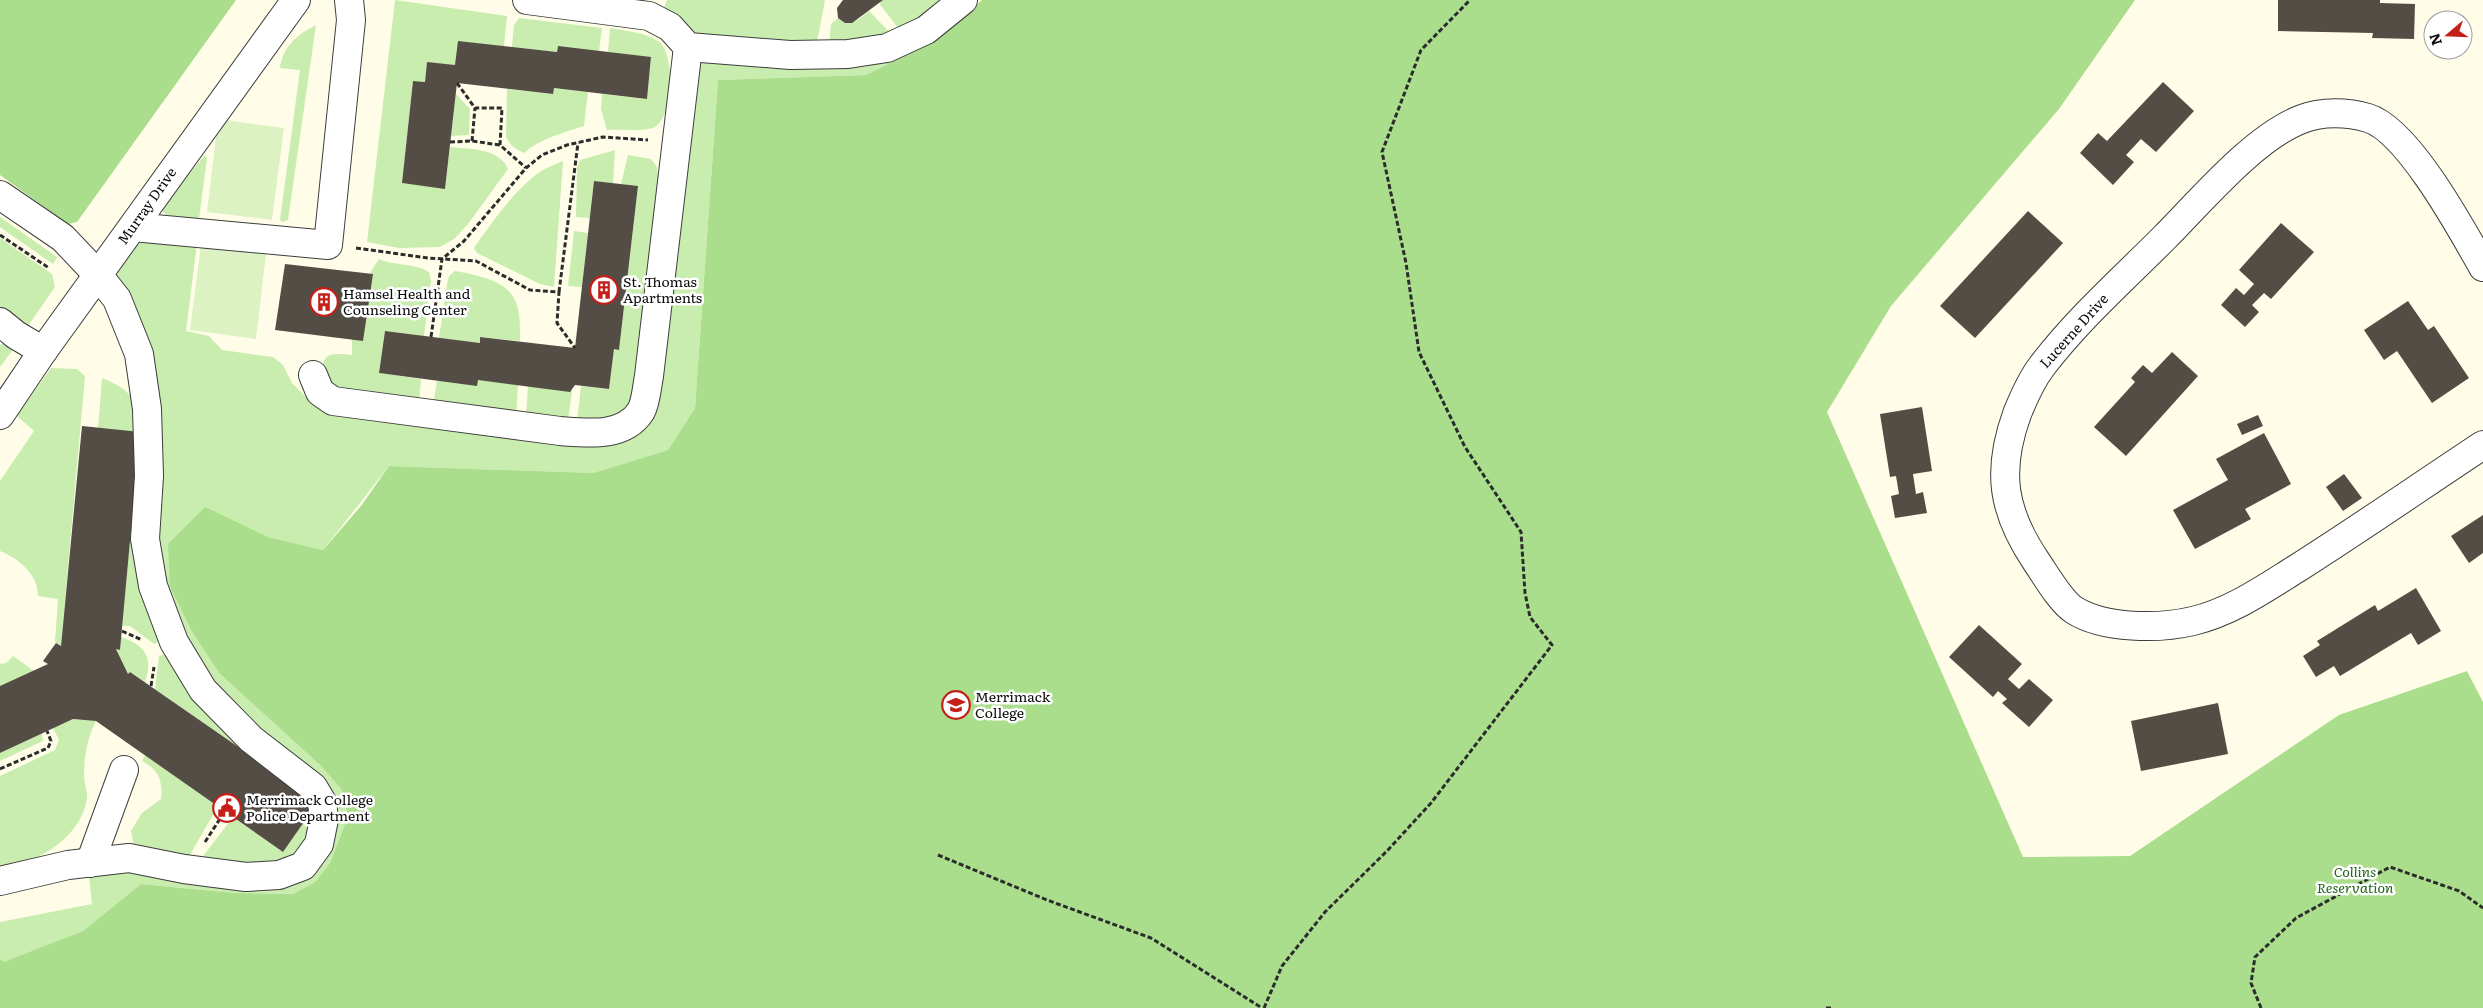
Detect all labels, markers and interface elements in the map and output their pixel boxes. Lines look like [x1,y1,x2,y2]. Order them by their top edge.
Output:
north arrow [2423,10,2473,60]
text: N [2423,31,2446,48]
street label: Murray Drive [112,163,180,248]
place label: St. Thomas Apartments [623,271,702,307]
building icon: St. Thomas Apartments [589,275,619,305]
place label: Hamsel Health and Counseling Center [343,283,471,319]
building icon: Hamsel Health and Counseling Center [309,287,339,317]
street label: Lucerne Drive [2034,289,2112,372]
place label: Merrimack College [975,686,1051,722]
school or university icon: Merrimack College [941,690,971,720]
place label: Merrimack College Police Department [246,789,373,825]
public building icon: Merrimack College Police Department [212,793,242,823]
park label: Collins Reservation [2317,861,2394,897]

